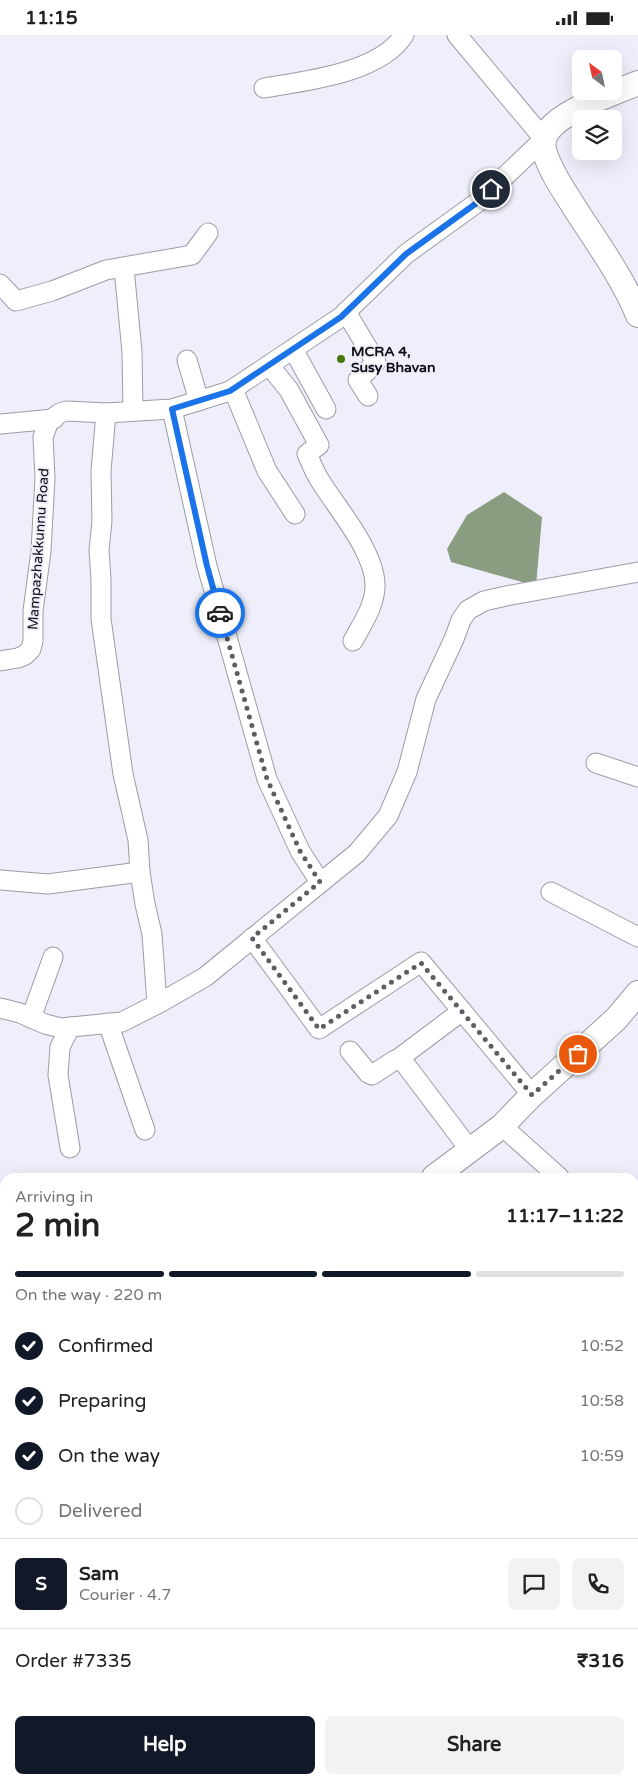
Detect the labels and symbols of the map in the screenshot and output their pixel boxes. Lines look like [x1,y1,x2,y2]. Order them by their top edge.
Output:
north arrow [572,50,622,100]
pin [470,168,512,210]
place label: MCRA 4, Susy Bhavan [351,343,435,376]
marker: MCRA 4, Susy Bhavan [335,353,347,365]
street label: Mampazhakkunnu Road [24,467,53,631]
courier [195,588,245,638]
pin [557,1033,599,1075]

